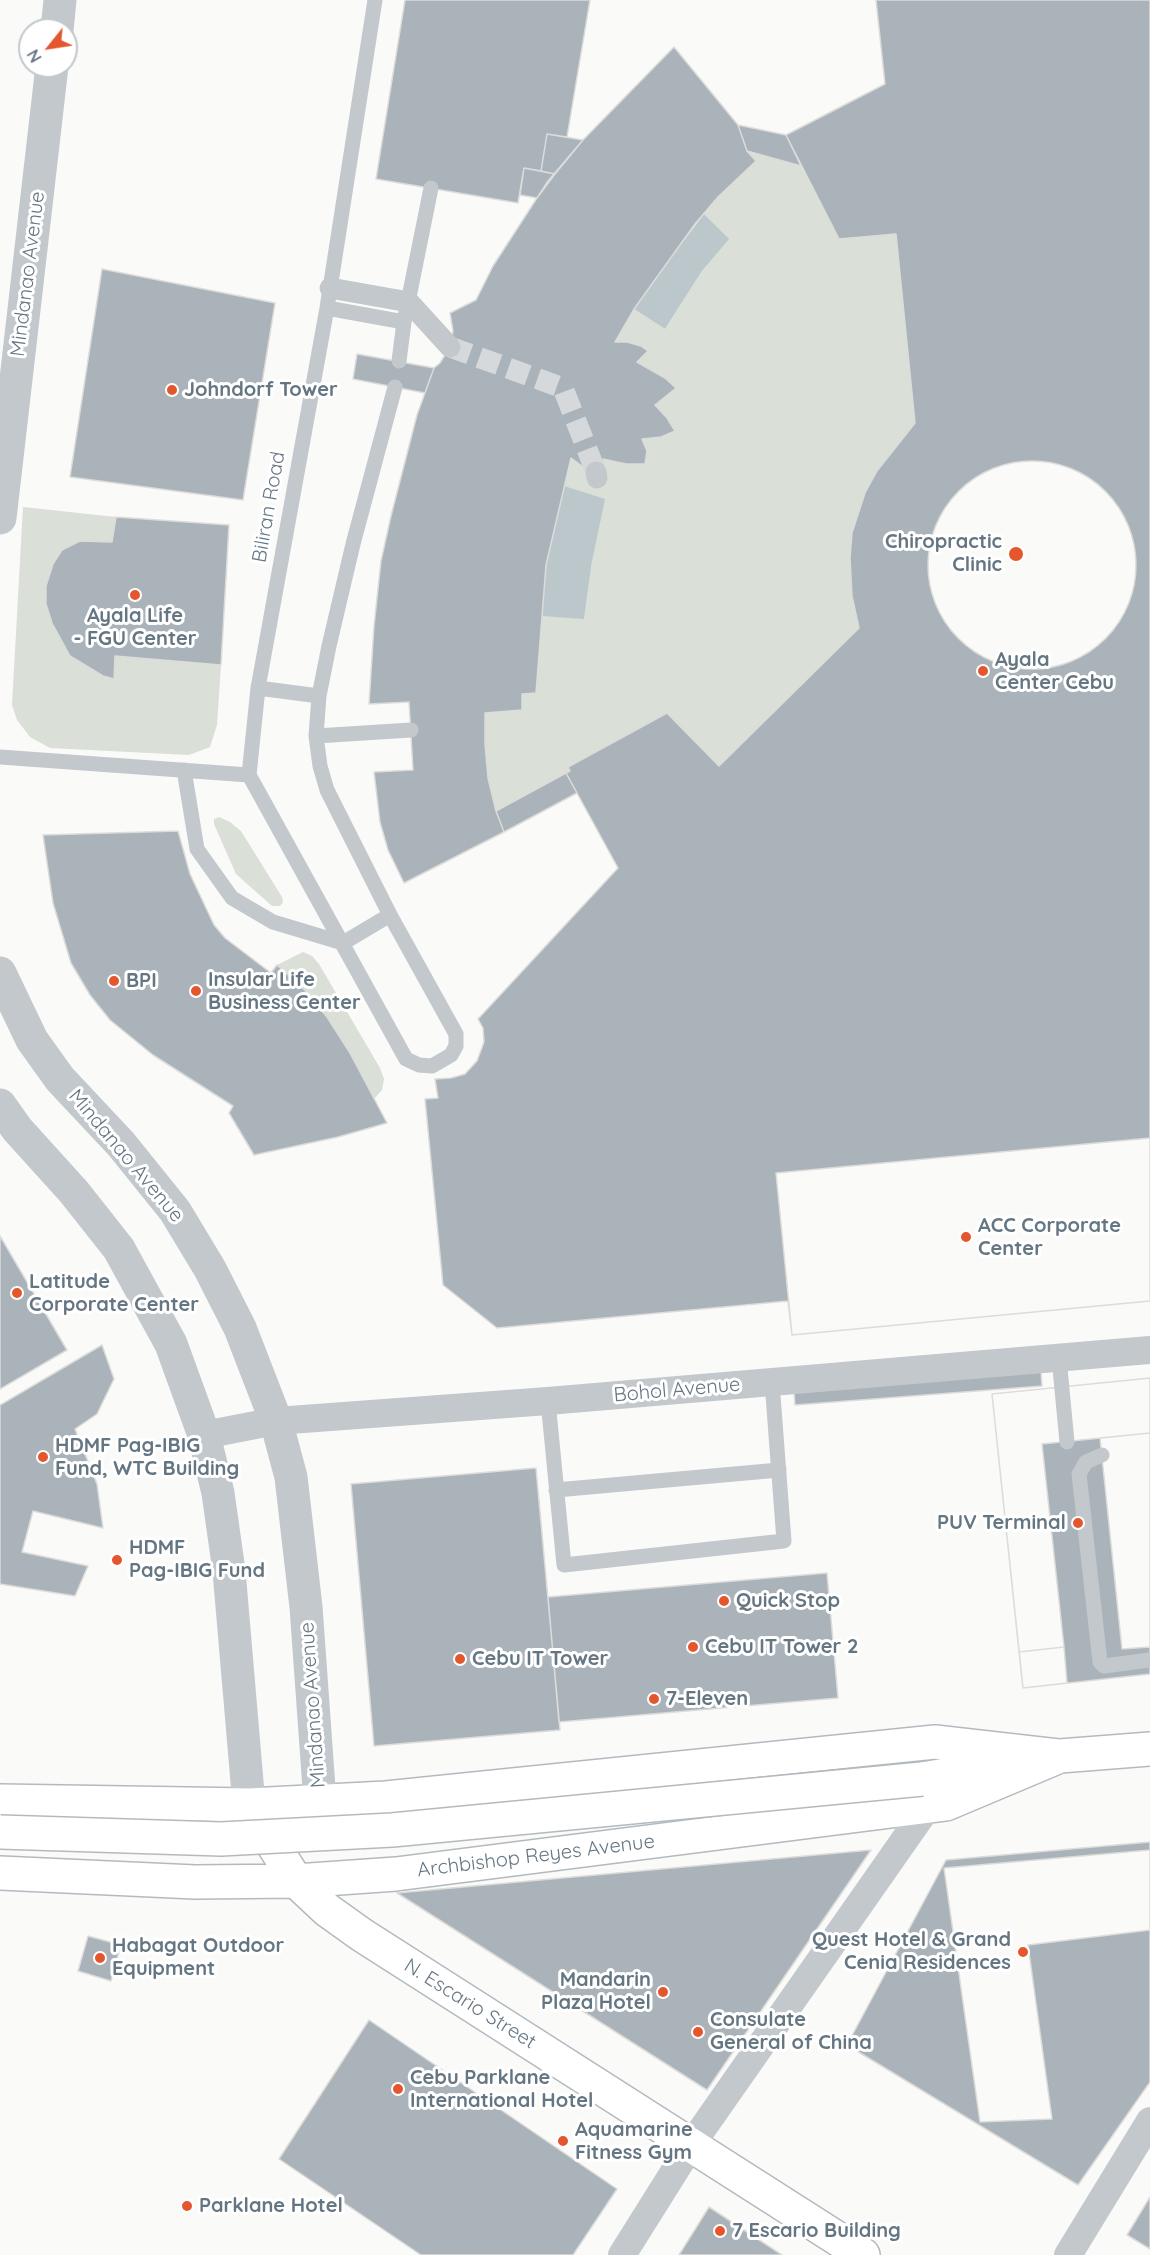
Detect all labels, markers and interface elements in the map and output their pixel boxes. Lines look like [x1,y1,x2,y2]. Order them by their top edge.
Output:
north arrow [18,18,78,78]
text: N [23,46,46,66]
street label: Mindanao Avenue [6,190,50,358]
place label: Johndorf Tower [184,378,338,402]
marker: Johndorf Tower [165,383,179,397]
street label: Biliran Road [247,450,291,564]
place label: Chiropractic Clinic [885,530,1002,577]
marker: Chiropractic Clinic [1007,545,1025,563]
marker: Ayala Life - FGU Center [128,588,142,602]
place label: Ayala Life - FGU Center [73,604,197,651]
place label: Ayala Center Cebu [995,648,1114,695]
marker: Ayala Center Cebu [976,664,990,678]
place label: Insular Life Business Center [208,968,361,1015]
place label: BPI [126,969,157,993]
marker: BPI [107,974,121,988]
marker: Insular Life Business Center [189,984,203,998]
street label: Mindanao Avenue [63,1085,189,1227]
place label: ACC Corporate Center [978,1214,1121,1261]
marker: ACC Corporate Center [959,1230,973,1244]
place label: Latitude Corporate Center [29,1270,199,1317]
marker: Latitude Corporate Center [10,1286,24,1300]
street label: Bohol Avenue [613,1373,741,1407]
place label: HDMF Pag-IBIG Fund, WTC Building [55,1434,239,1481]
marker: HDMF Pag-IBIG Fund, WTC Building [36,1450,50,1464]
place label: PUV Terminal [937,1511,1066,1535]
marker: PUV Terminal [1071,1516,1085,1530]
place label: HDMF Pag-IBIG Fund [129,1536,265,1583]
marker: HDMF Pag-IBIG Fund [110,1553,124,1567]
place label: Quick Stop [736,1589,840,1613]
marker: Quick Stop [717,1594,731,1608]
street label: Mindanao Avenue [295,1621,331,1789]
place label: Cebu IT Tower 2 [705,1635,858,1659]
marker: Cebu IT Tower 2 [686,1640,700,1654]
place label: Cebu IT Tower [472,1647,608,1671]
marker: Cebu IT Tower [453,1652,467,1666]
place label: 7-Eleven [666,1687,748,1711]
marker: 7-Eleven [647,1692,661,1706]
street label: Archbishop Reyes Avenue [416,1830,656,1882]
place label: Quest Hotel & Grand Cenia Residences [812,1928,1011,1975]
place label: Habagat Outdoor Equipment [112,1934,284,1981]
marker: Quest Hotel & Grand Cenia Residences [1016,1945,1030,1959]
marker: Habagat Outdoor Equipment [93,1951,107,1965]
street label: N. Escario Street [400,1954,540,2054]
place label: Mandarin Plaza Hotel [541,1968,651,2015]
marker: Mandarin Plaza Hotel [656,1985,670,1999]
place label: Consulate General of China [710,2008,872,2055]
marker: Consulate General of China [691,2025,705,2039]
place label: Cebu Parklane International Hotel [410,2066,593,2113]
marker: Cebu Parklane International Hotel [391,2082,405,2096]
place label: Aquamarine Fitness Gym [575,2118,693,2165]
marker: Aquamarine Fitness Gym [556,2134,570,2148]
place label: Parklane Hotel [199,2194,343,2218]
marker: Parklane Hotel [180,2199,194,2213]
place label: 7 Escario Building [732,2219,901,2243]
marker: 7 Escario Building [713,2224,727,2238]

